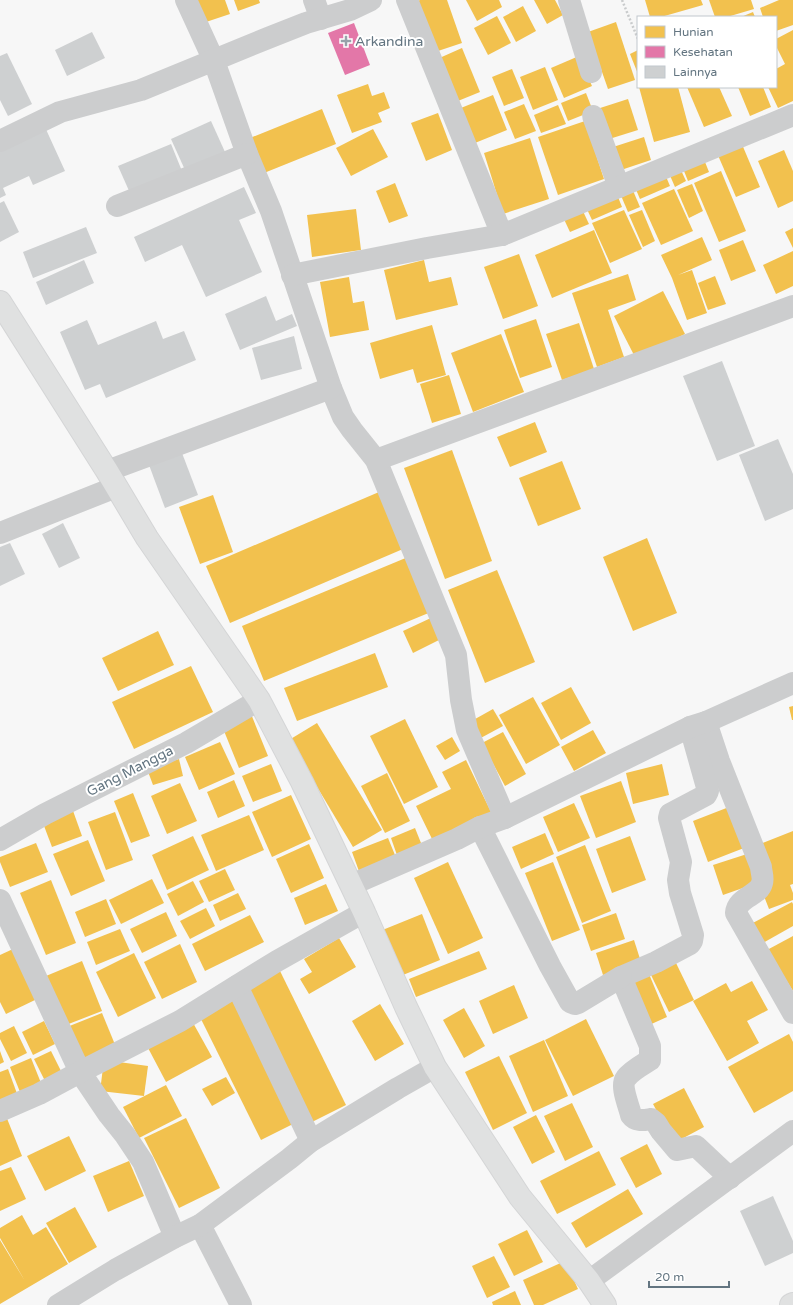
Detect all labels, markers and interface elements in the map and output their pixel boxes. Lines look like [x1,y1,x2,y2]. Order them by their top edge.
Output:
legend [637,16,777,88]
text: Hunian [673,25,714,39]
place label: Arkandina [355,33,423,50]
marker: Arkandina [340,35,352,47]
text: Kesehatan [673,45,733,59]
text: Lainnya [673,65,717,79]
street label: Gang Mangga [84,742,176,800]
scale bar [649,1263,729,1289]
text: 20 m [655,1270,684,1284]

